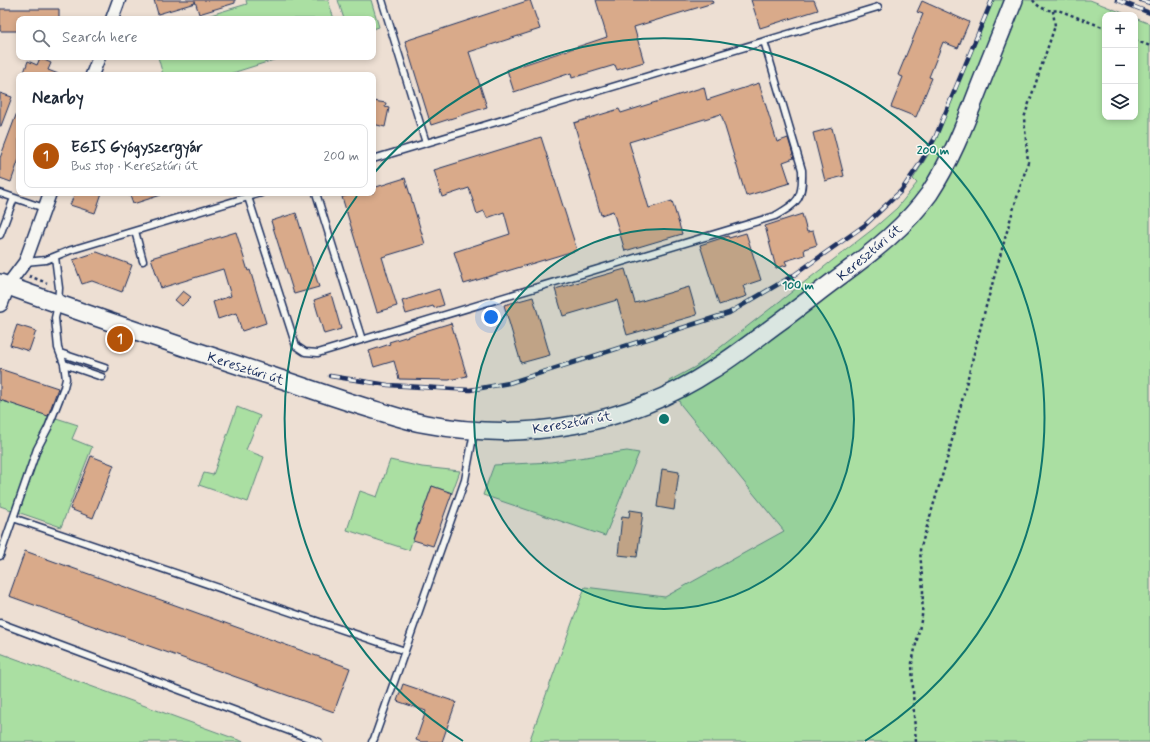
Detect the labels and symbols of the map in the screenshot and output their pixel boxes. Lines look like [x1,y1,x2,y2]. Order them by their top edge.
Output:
text: 200 m [917,143,950,159]
street label: Keresztúri út [833,220,907,285]
text: 100 m [782,278,815,294]
your location [481,307,501,327]
pin: 1 [107,324,133,354]
street label: Keresztúri út [205,348,287,390]
street label: Keresztúri út [531,407,614,439]
centre of rings [657,412,671,426]

